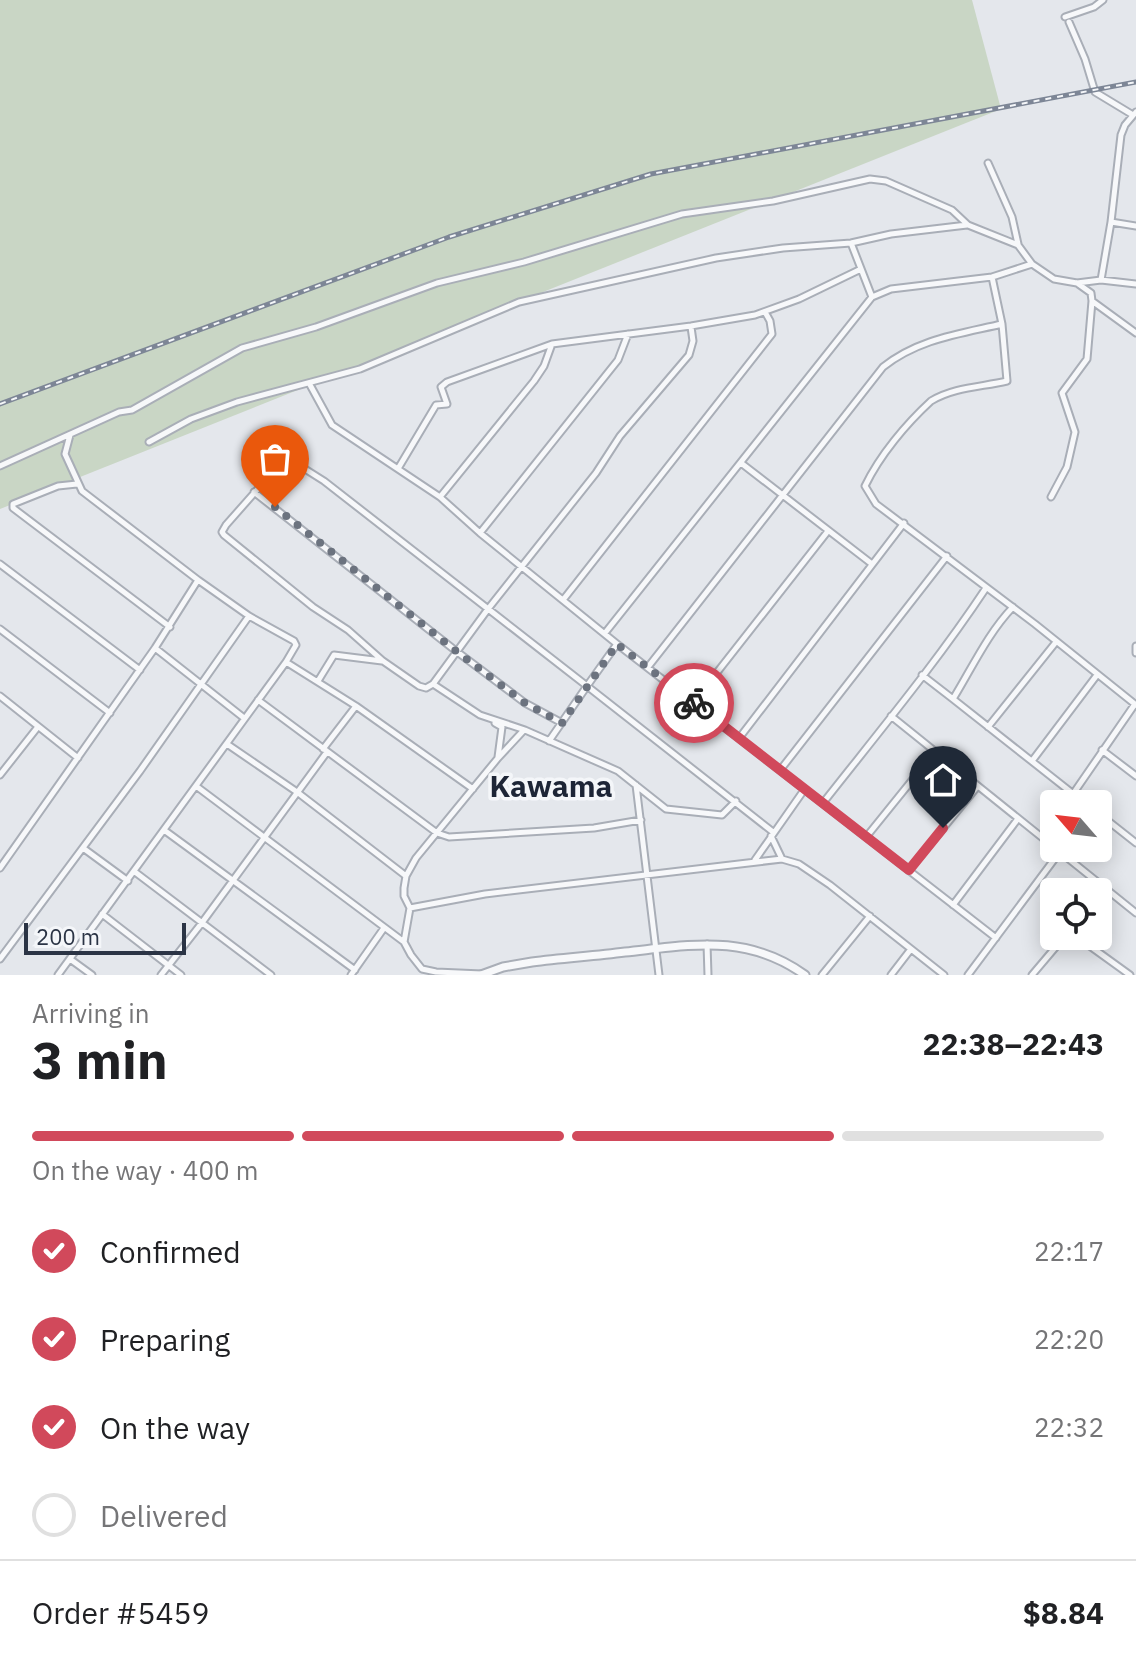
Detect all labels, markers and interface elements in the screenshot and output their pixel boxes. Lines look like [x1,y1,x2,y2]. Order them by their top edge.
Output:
pin [241,425,309,507]
icon: bag [253,437,297,481]
courier [654,663,734,743]
icon: bike [672,681,716,725]
pin [909,746,977,828]
icon: home [921,758,965,802]
district label: Kawama [489,766,613,805]
north arrow [1040,790,1112,862]
map controls [1040,790,1112,950]
button: locate [1040,878,1112,950]
scale bar [24,919,186,955]
text: 200 m [36,922,100,951]
text: Arriving in [32,996,149,1030]
text: 22:38–22:43 [923,1024,1104,1063]
text: 3 min [32,1026,168,1093]
text: On the way · 400 m [32,1153,258,1187]
icon: check [32,1229,76,1273]
text: Confirmed [100,1232,241,1271]
text: 22:17 [1034,1234,1104,1268]
icon: check [32,1317,76,1361]
text: Preparing [100,1320,230,1359]
text: 22:20 [1034,1322,1104,1356]
icon: check [32,1405,76,1449]
text: On the way [100,1408,250,1447]
text: 22:32 [1034,1410,1104,1444]
text: Delivered [100,1496,228,1535]
text: Order #5459 [32,1593,209,1632]
text: $8.84 [1023,1593,1104,1632]

